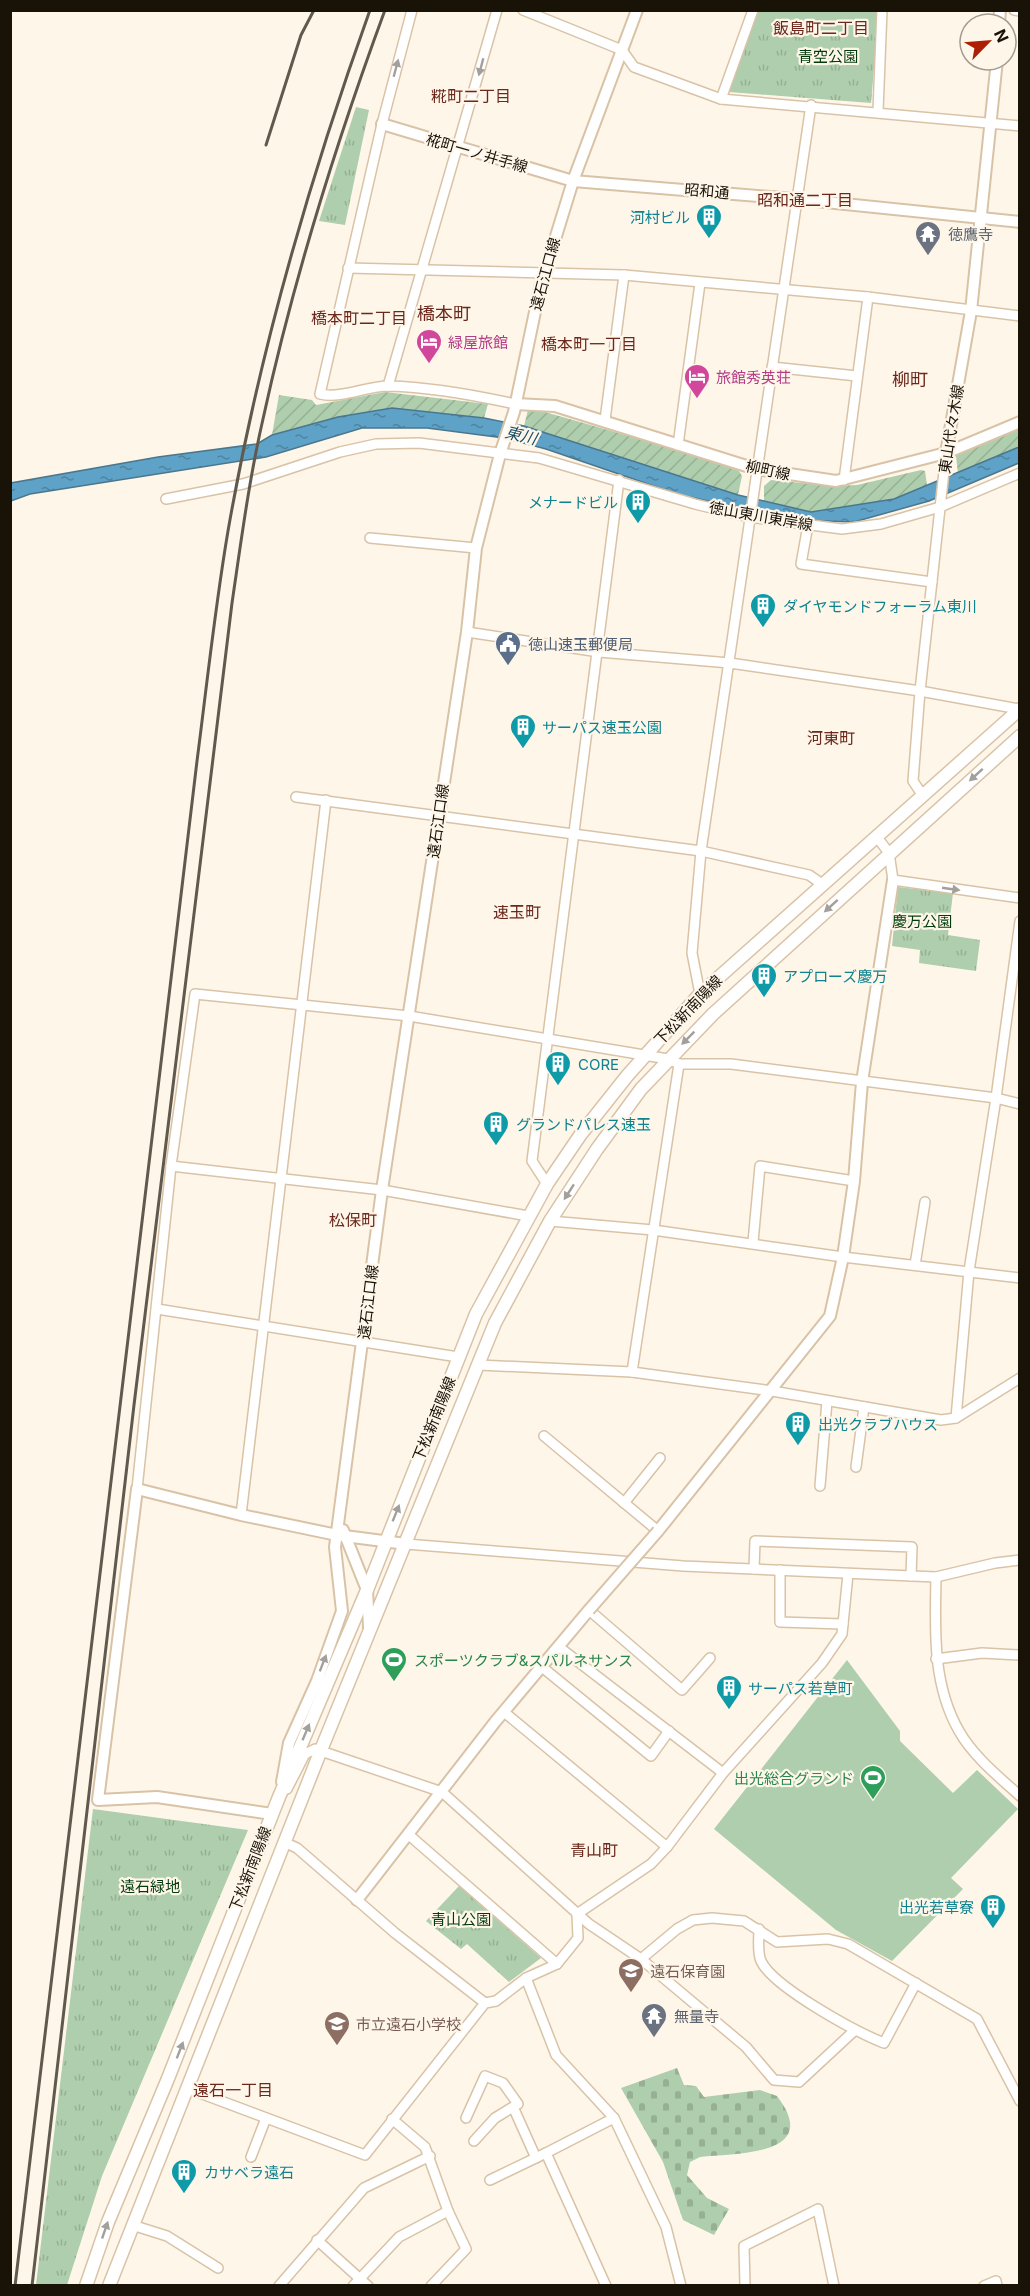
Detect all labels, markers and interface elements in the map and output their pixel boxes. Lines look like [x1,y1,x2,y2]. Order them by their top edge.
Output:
north arrow [958,12,1018,72]
district label: 飯島町二丁目 [773,18,869,38]
text: N [990,26,1013,45]
park label: 青空公園 [798,47,858,66]
one-way arrow [476,58,486,76]
one-way arrow [392,59,402,77]
district label: 糀町二丁目 [431,86,511,106]
street label: 椛町一ノ井手線 [424,129,530,177]
street label: 昭和通 [684,180,730,202]
district label: 昭和通二丁目 [757,190,853,210]
building icon: 河村ビル [694,202,724,240]
place label: 河村ビル [630,208,690,227]
temple icon: 徳鷹寺 [913,219,943,257]
place label: 徳鷹寺 [948,225,993,244]
street label: 遠石江口線 [526,235,564,313]
district label: 橋本町 [417,303,471,324]
district label: 橋本町二丁目 [311,308,407,328]
hotel icon: 緑屋旅館 [414,327,444,365]
place label: 緑屋旅館 [448,333,508,352]
district label: 橋本町一丁目 [541,334,637,354]
hotel icon: 旅館秀英荘 [682,362,712,400]
place label: 旅館秀英荘 [716,368,791,387]
district label: 柳町 [892,369,928,390]
street label: 東山代々木線 [935,383,967,475]
water label: 東川 [503,421,541,449]
street label: 柳町線 [744,456,792,484]
building icon: メナードビル [623,487,653,525]
place label: メナードビル [528,493,618,512]
street label: 徳山東川東岸線 [708,498,814,534]
building icon: ダイヤモンドフォーラム東川 [748,591,778,629]
place label: ダイヤモンドフォーラム東川 [783,597,977,616]
public building icon: 徳山速玉郵便局 [493,629,523,667]
place label: 徳山速玉郵便局 [528,635,633,654]
building icon: サーパス速玉公園 [508,712,538,750]
place label: サーパス速玉公園 [542,718,662,737]
district label: 河東町 [807,728,855,748]
one-way arrow [969,768,984,781]
street label: 遠石江口線 [423,783,453,859]
one-way arrow [942,884,961,893]
one-way arrow [824,898,838,912]
district label: 速玉町 [493,902,541,922]
park label: 慶万公園 [892,912,952,931]
building icon: アプローズ慶万 [749,961,779,999]
place label: アプローズ慶万 [783,967,887,986]
street label: 下松新南陽線 [650,971,726,1049]
one-way arrow [682,1031,696,1045]
building icon: CORE [543,1049,573,1087]
place label: CORE [578,1055,619,1074]
building icon: グランドパレス速玉 [481,1109,511,1147]
place label: グランドパレス速玉 [516,1115,651,1134]
one-way arrow [564,1184,575,1200]
district label: 松保町 [329,1210,377,1230]
street label: 遠石江口線 [354,1264,382,1340]
street label: 下松新南陽線 [408,1374,460,1464]
building icon: 出光クラブハウス [783,1409,813,1447]
place label: 出光クラブハウス [818,1415,938,1434]
one-way arrow [392,1504,401,1522]
sports icon: スポーツクラブ&スパルネサンス [379,1645,409,1683]
place label: スポーツクラブ&スパルネサンス [414,1651,633,1670]
one-way arrow [319,1654,329,1672]
building icon: サーパス若草町 [714,1673,744,1711]
place label: サーパス若草町 [748,1679,853,1698]
one-way arrow [301,1723,311,1741]
sports icon: 出光総合グランド [858,1763,888,1801]
place label: 出光総合グランド [734,1769,854,1788]
street label: 下松新南陽線 [225,1824,275,1914]
district label: 青山町 [570,1840,618,1860]
park label: 遠石緑地 [120,1877,180,1896]
building icon: 出光若草寮 [978,1892,1008,1930]
place label: 出光若草寮 [899,1898,974,1917]
park label: 青山公園 [431,1910,491,1929]
school or university icon: 遠石保育園 [616,1956,646,1994]
place label: 遠石保育園 [650,1962,725,1981]
temple icon: 無量寺 [639,2001,669,2039]
place label: 無量寺 [674,2007,719,2026]
school or university icon: 市立遠石小学校 [322,2009,352,2047]
place label: 市立遠石小学校 [356,2015,461,2034]
one-way arrow [175,2041,185,2059]
district label: 遠石一丁目 [193,2080,273,2100]
building icon: カサベラ遠石 [169,2157,199,2195]
place label: カサベラ遠石 [204,2163,294,2182]
one-way arrow [100,2221,110,2239]

